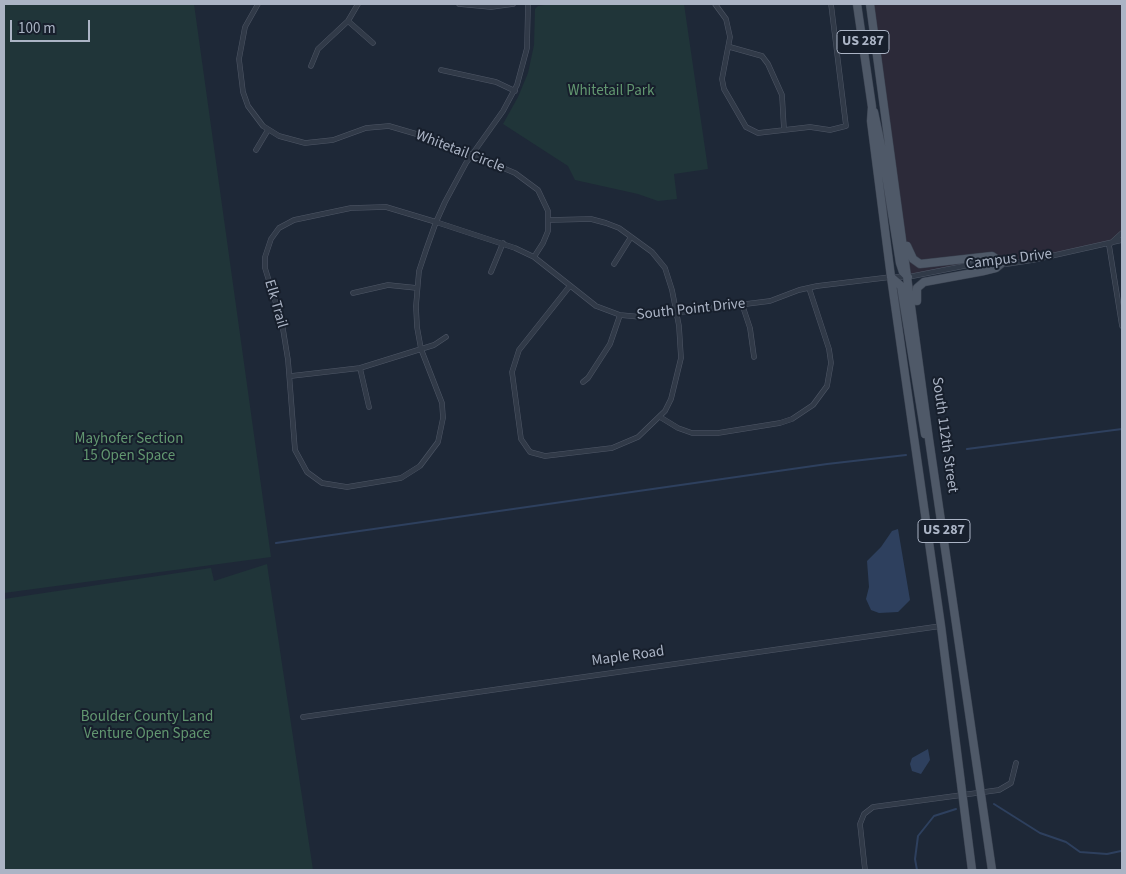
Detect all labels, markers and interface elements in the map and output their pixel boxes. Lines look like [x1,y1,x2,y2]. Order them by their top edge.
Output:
scale bar [12,10,92,42]
text: 100 m [18,18,56,39]
road number: US 287 [837,31,889,54]
park label: Whitetail Park [568,83,654,101]
street label: Whitetail Circle [413,127,507,177]
street label: Campus Drive [965,246,1053,274]
street label: Elk Trail [260,278,290,330]
street label: South Point Drive [636,295,746,325]
street label: South 112th Street [927,376,961,494]
park label: Mayhofer Section 15 Open Space [75,431,183,466]
road number: US 287 [918,520,970,542]
street label: Maple Road [590,643,666,671]
park label: Boulder County Land Venture Open Space [81,709,213,744]

